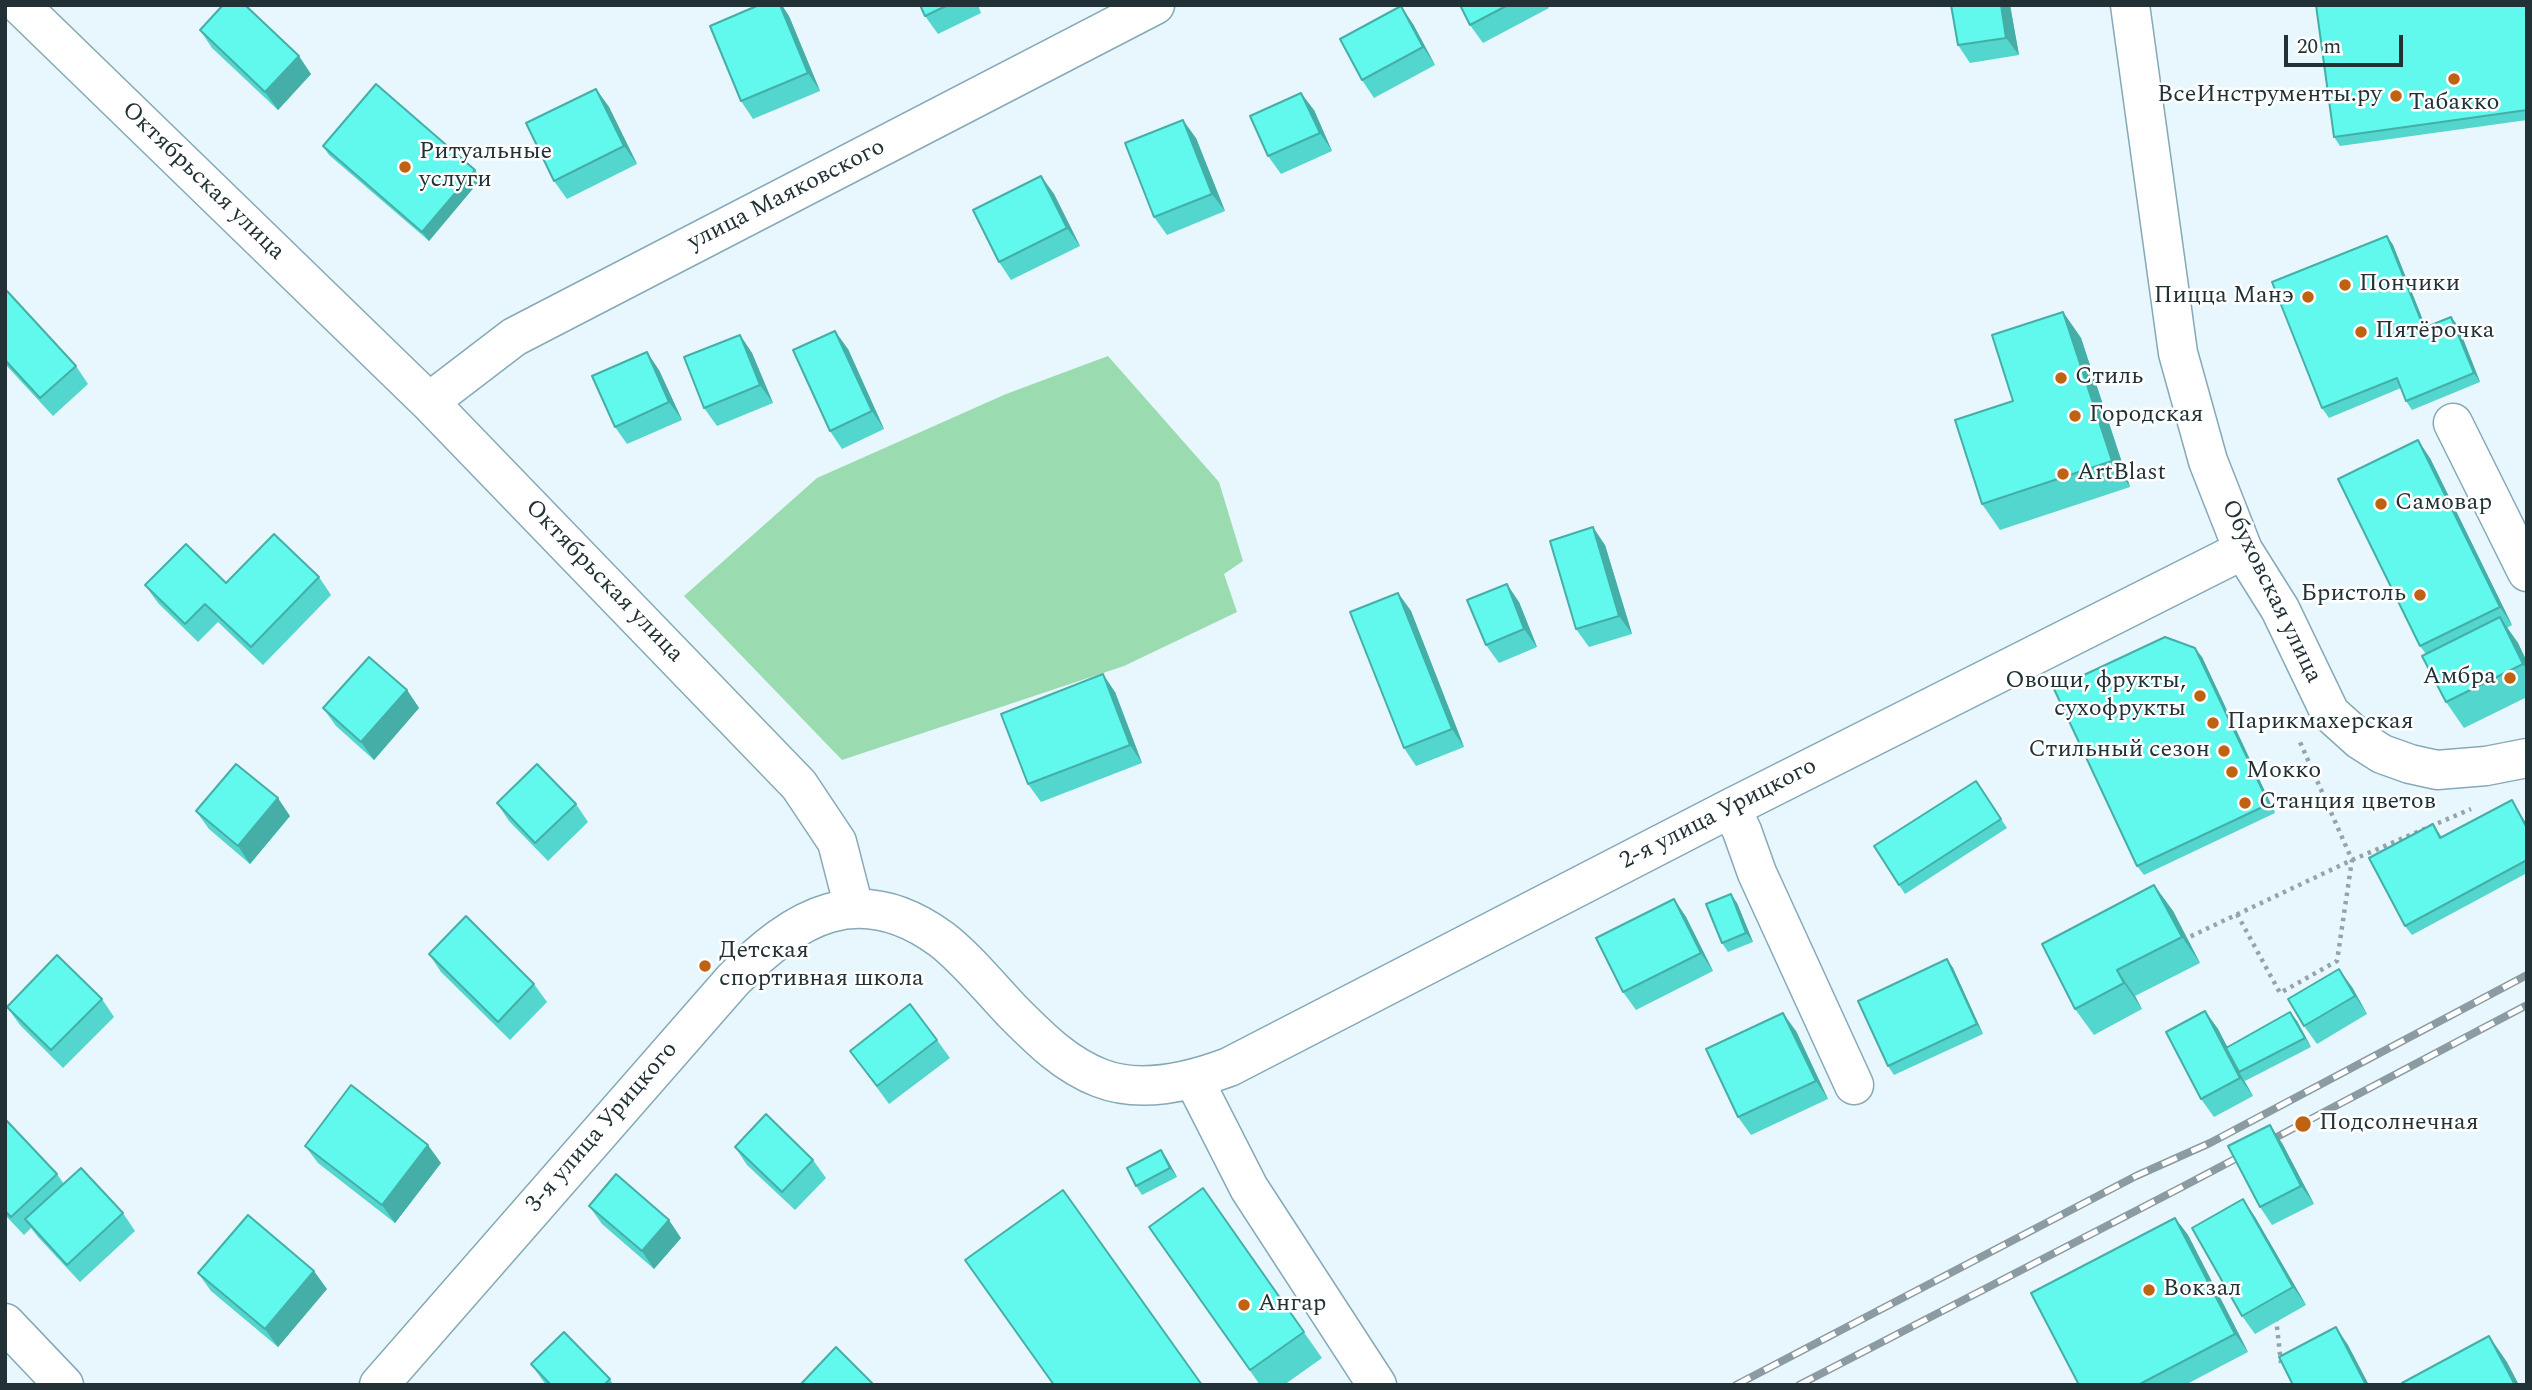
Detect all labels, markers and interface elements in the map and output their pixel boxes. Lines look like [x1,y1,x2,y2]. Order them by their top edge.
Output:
scale bar [2287,21,2406,65]
text: 20 m [2297,31,2341,63]
marker: Табакко [2446,71,2462,87]
place label: ВсеИнструменты.ру [2157,82,2382,110]
marker: ВсеИнструменты.ру [2388,88,2404,104]
place label: Табакко [2408,90,2500,118]
street label: Октябрьская улица [114,97,290,267]
street label: улица Маяковского [684,134,890,258]
place label: Ритуальные услуги [419,139,552,195]
marker: Ритуальные услуги [397,159,413,175]
place label: Пончики [2359,271,2460,299]
marker: Пончики [2337,277,2353,293]
place label: Пицца Манэ [2154,283,2294,311]
marker: Пицца Манэ [2300,289,2316,305]
place label: Пятёрочка [2375,318,2494,346]
marker: Пятёрочка [2353,324,2369,340]
place label: Стиль [2075,364,2143,392]
marker: Стиль [2053,370,2069,386]
place label: Городская [2089,402,2203,430]
marker: Городская [2067,408,2083,424]
place label: ArtBlast [2077,460,2166,488]
marker: ArtBlast [2055,466,2071,482]
place label: Самовар [2395,490,2492,518]
street label: Октябрьская улица [518,494,688,670]
street label: Обуховская улица [2213,496,2327,688]
marker: Самовар [2373,496,2389,512]
place label: Бристоль [2301,581,2406,609]
marker: Бристоль [2412,587,2428,603]
place label: Амбра [2423,664,2496,692]
place label: Овощи, фрукты, сухофрукты [2005,668,2186,724]
marker: Амбра [2502,670,2518,686]
marker: Овощи, фрукты, сухофрукты [2192,688,2208,704]
place label: Парикмахерская [2227,709,2414,737]
marker: Парикмахерская [2205,715,2221,731]
place label: Стильный сезон [2028,737,2210,765]
marker: Стильный сезон [2216,743,2232,759]
street label: 2-я улица Урицкого [1616,753,1822,877]
place label: Мокко [2246,758,2321,786]
marker: Мокко [2224,764,2240,780]
place label: Станция цветов [2259,789,2436,817]
marker: Станция цветов [2237,795,2253,811]
place label: Детская спортивная школа [719,938,924,994]
marker: Детская спортивная школа [697,958,713,974]
street label: 3-я улица Урицкого [521,1037,685,1219]
place label: Подсолнечная [2319,1110,2479,1138]
marker: Подсолнечная [2293,1114,2313,1134]
place label: Вокзал [2163,1276,2241,1304]
marker: Вокзал [2141,1282,2157,1298]
place label: Ангар [1258,1291,1326,1319]
marker: Ангар [1236,1297,1252,1313]

